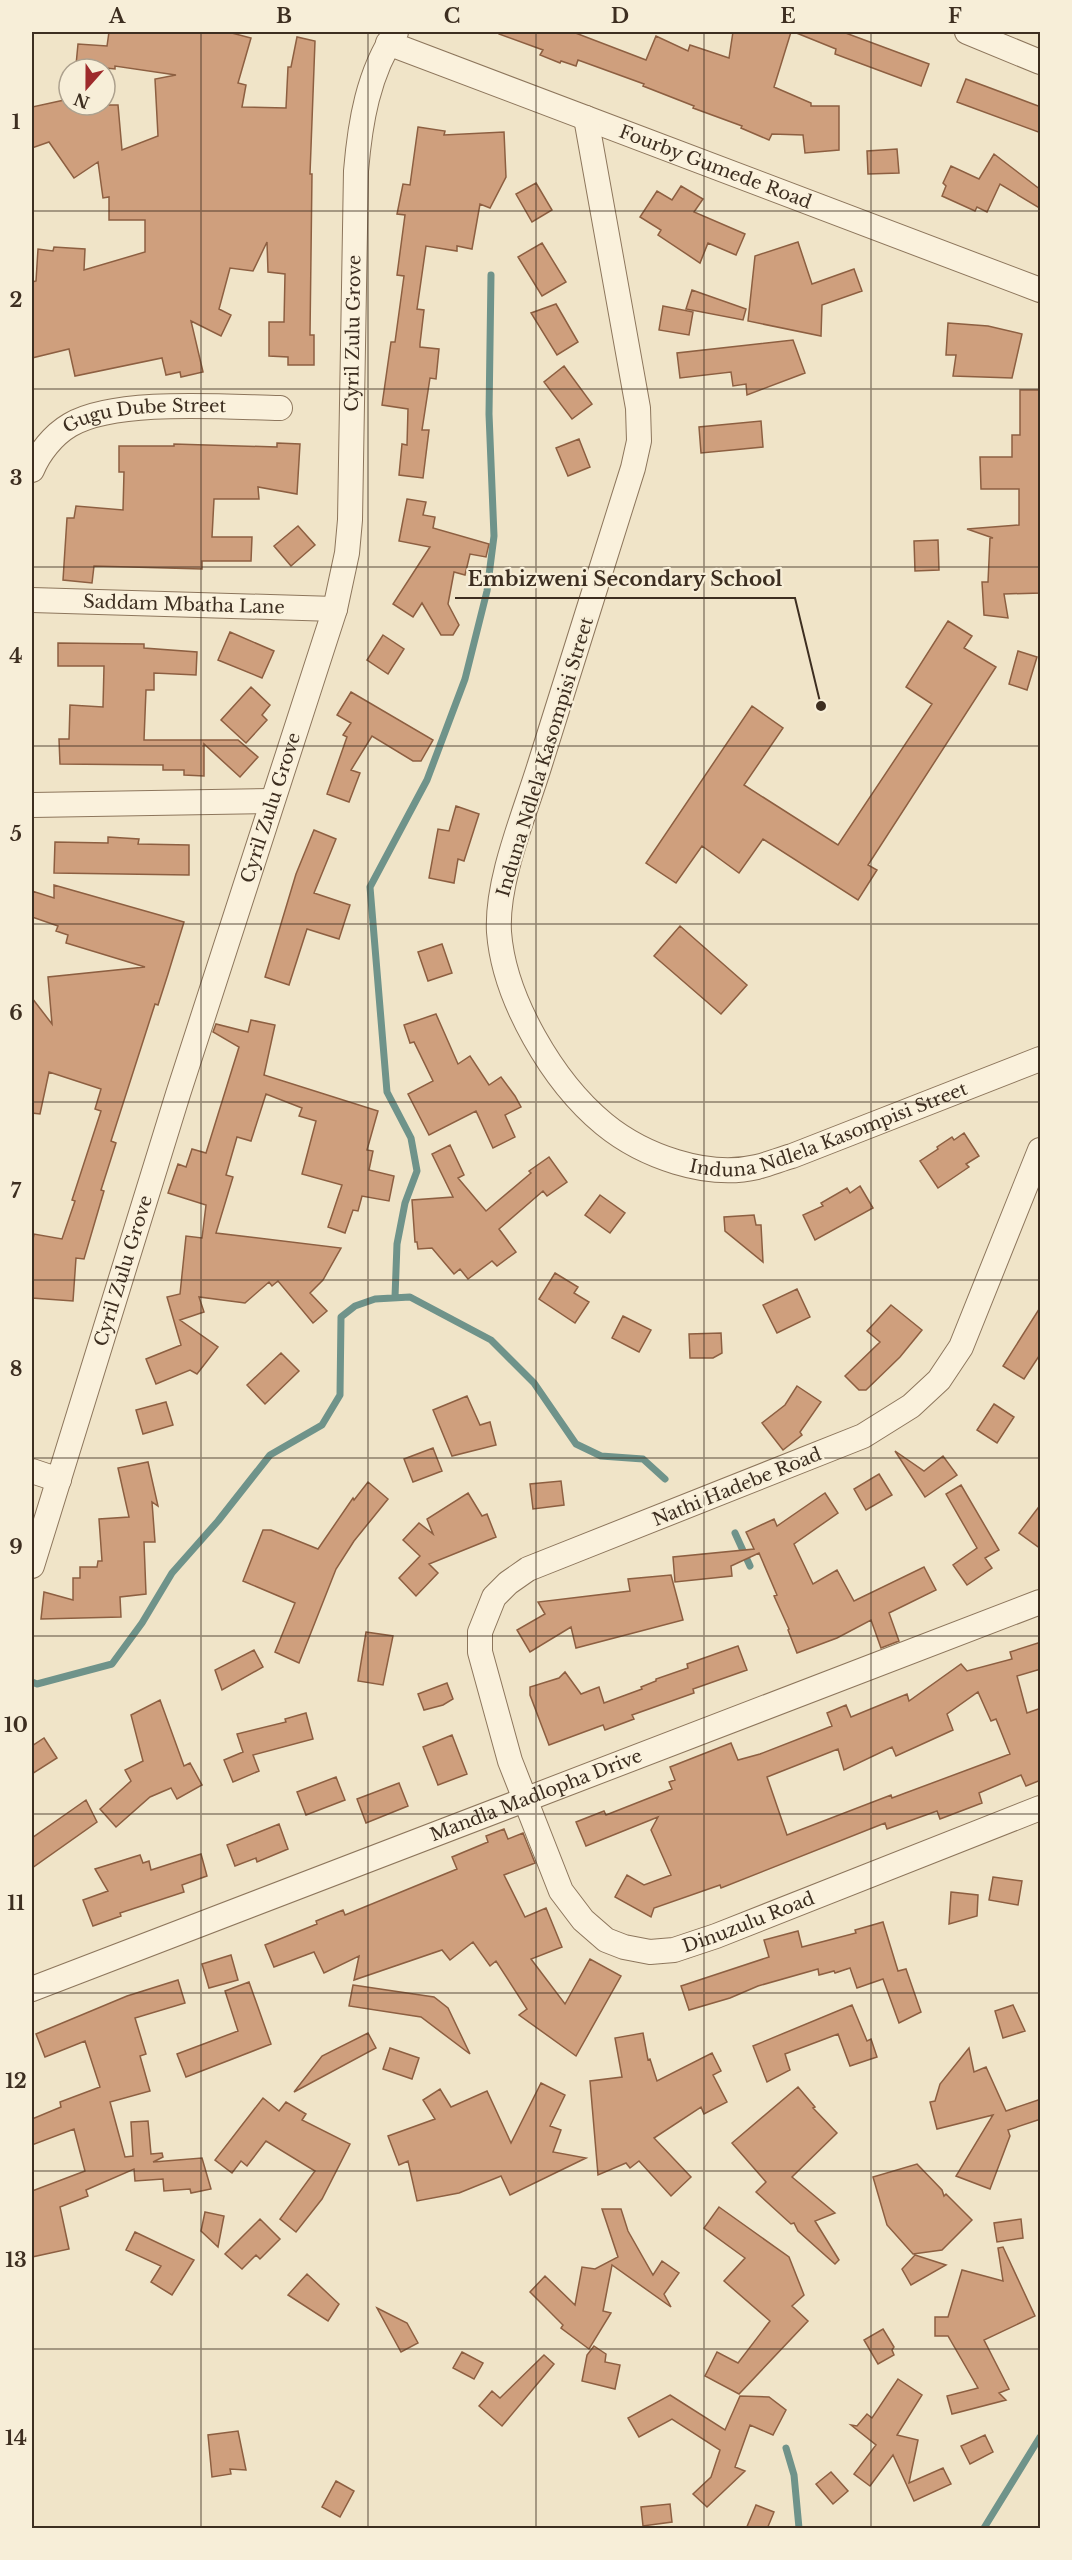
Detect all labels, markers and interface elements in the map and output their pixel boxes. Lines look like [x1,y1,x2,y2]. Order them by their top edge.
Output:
text: A [108,4,126,28]
text: B [276,4,292,28]
text: C [444,4,460,28]
text: D [611,4,629,28]
text: E [780,4,796,28]
text: F [948,4,962,28]
north arrow [57,57,117,117]
text: N [71,89,92,113]
text: 1 [12,110,21,134]
street label: Fourby Gumede Road [616,121,815,213]
street label: Cyril Zulu Grove [341,255,366,412]
text: 2 [9,288,23,312]
street label: Gugu Dube Street [59,395,227,438]
text: 3 [10,466,22,490]
callout: Embizweni Secondary School [455,560,795,598]
text: Embizweni Secondary School [468,567,782,591]
street label: Saddam Mbatha Lane [83,591,285,619]
street label: Induna Ndlela Kasompisi Street [492,614,598,900]
text: 4 [9,644,23,668]
street label: Cyril Zulu Grove [236,730,305,886]
text: 5 [10,822,22,846]
text: 6 [9,1001,23,1025]
street label: Induna Ndlela Kasompisi Street [687,1078,971,1181]
text: 7 [11,1179,22,1203]
street label: Cyril Zulu Grove [90,1193,157,1349]
text: 8 [10,1357,22,1381]
street label: Nathi Hadebe Road [649,1443,825,1531]
text: 9 [9,1535,23,1559]
text: 10 [4,1713,28,1737]
street label: Mandla Madlopha Drive [427,1745,645,1846]
street label: Dinuzulu Road [680,1887,818,1957]
text: 11 [7,1891,25,1915]
text: 12 [5,2069,27,2093]
text: 13 [5,2248,27,2272]
text: 14 [5,2426,27,2450]

